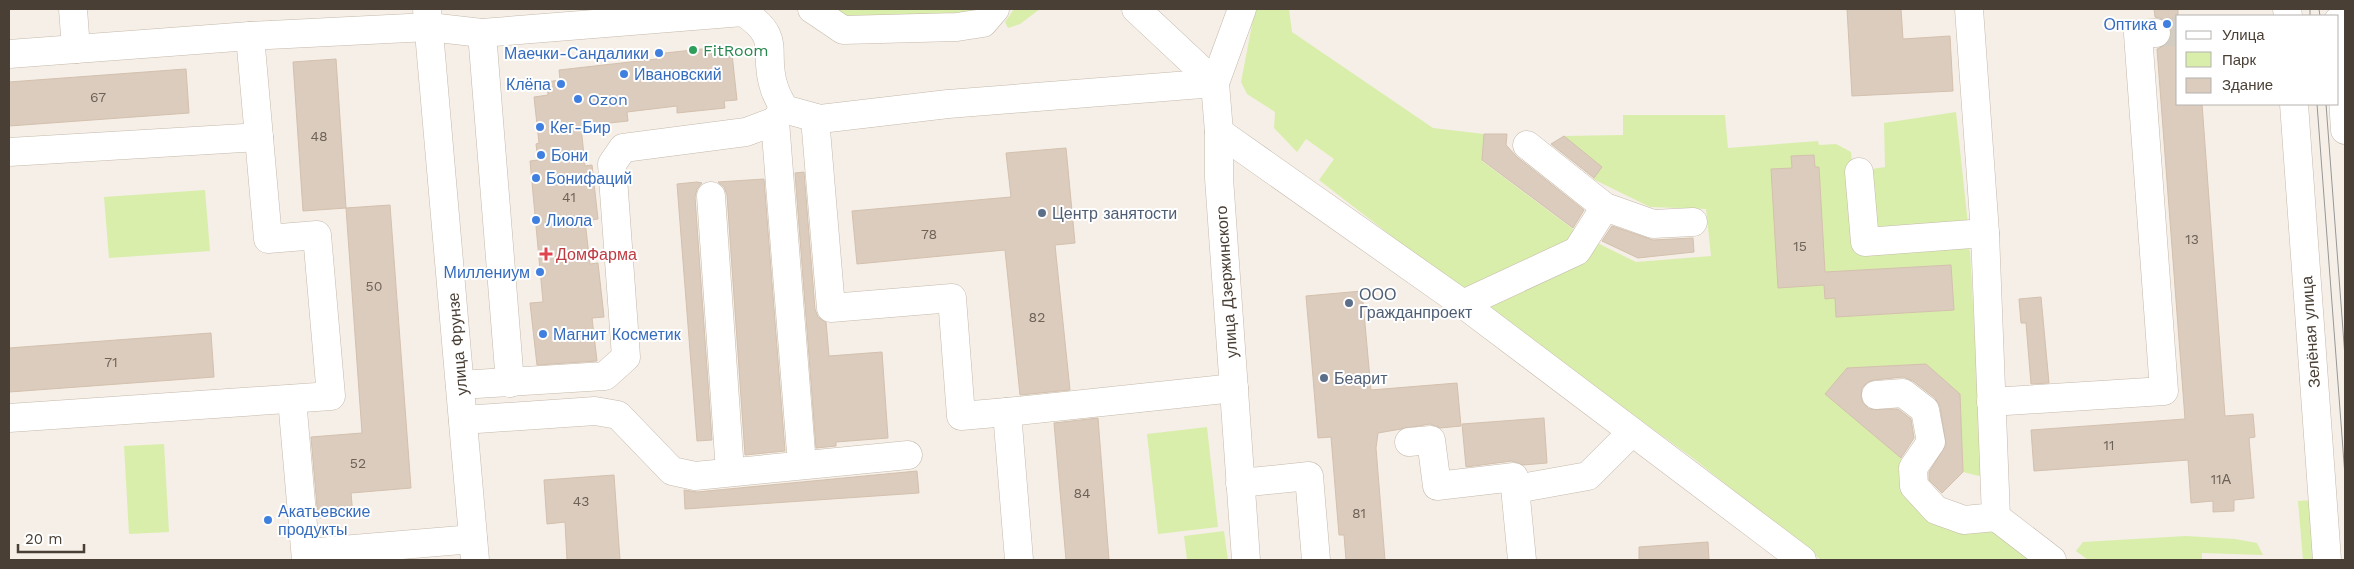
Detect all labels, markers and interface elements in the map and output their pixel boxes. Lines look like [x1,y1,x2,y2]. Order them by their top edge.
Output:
place label: Оптика [2103,15,2157,34]
legend [2176,15,2339,105]
marker: Оптика [2161,18,2173,30]
text: Улица [2222,26,2265,44]
place label: FitRoom [703,41,769,60]
place label: Маечки-Сандалики [504,44,649,63]
marker: FitRoom [687,44,699,56]
marker: Маечки-Сандалики [653,47,665,59]
text: Парк [2222,51,2256,69]
place label: Ивановский [634,65,722,84]
marker: Ивановский [618,68,630,80]
place label: Клёпа [506,75,551,94]
text: Здание [2222,76,2273,94]
marker: Клёпа [555,78,567,90]
house number: 67 [90,89,106,105]
place label: Ozon [588,90,628,109]
marker: Ozon [572,93,584,105]
place label: Кег-Бир [550,118,611,137]
marker: Кег-Бир [534,121,546,133]
house number: 48 [310,128,328,144]
place label: Бони [551,146,588,165]
marker: Бони [535,149,547,161]
place label: Бонифаций [546,169,632,188]
marker: Бонифаций [530,172,542,184]
house number: 41 [562,189,576,205]
place label: Центр занятости [1052,204,1177,223]
street label: улица Дзержинского [1212,205,1241,359]
marker: Центр занятости [1036,207,1048,219]
place label: Лиола [546,211,592,230]
marker: Лиола [530,214,542,226]
house number: 78 [921,226,937,242]
house number: 13 [2185,231,2199,247]
house number: 15 [1793,238,1807,254]
place label: ДомФарма [556,245,637,264]
marker: ДомФарма [540,248,552,260]
place label: Миллениум [444,263,530,282]
marker: Миллениум [534,266,546,278]
street label: Зелёная улица [2297,275,2324,389]
house number: 50 [366,278,382,294]
place label: ООО Гражданпроект [1359,285,1473,322]
street label: улица Фрунзе [444,292,471,396]
marker: ООО Гражданпроект [1343,297,1355,309]
house number: 82 [1029,309,1045,325]
place label: Магнит Косметик [553,325,682,344]
marker: Магнит Косметик [537,328,549,340]
house number: 71 [104,354,118,370]
place label: Беарит [1334,369,1388,388]
marker: Беарит [1318,372,1330,384]
house number: 11 [2104,437,2114,453]
house number: 52 [350,455,366,471]
house number: 11А [2211,471,2232,487]
house number: 84 [1073,485,1091,501]
house number: 43 [573,493,589,509]
place label: Акатьевские продукты [278,502,370,539]
house number: 81 [1352,505,1366,521]
marker: Акатьевские продукты [262,514,274,526]
scale bar [18,522,84,554]
text: 20 m [25,530,63,548]

